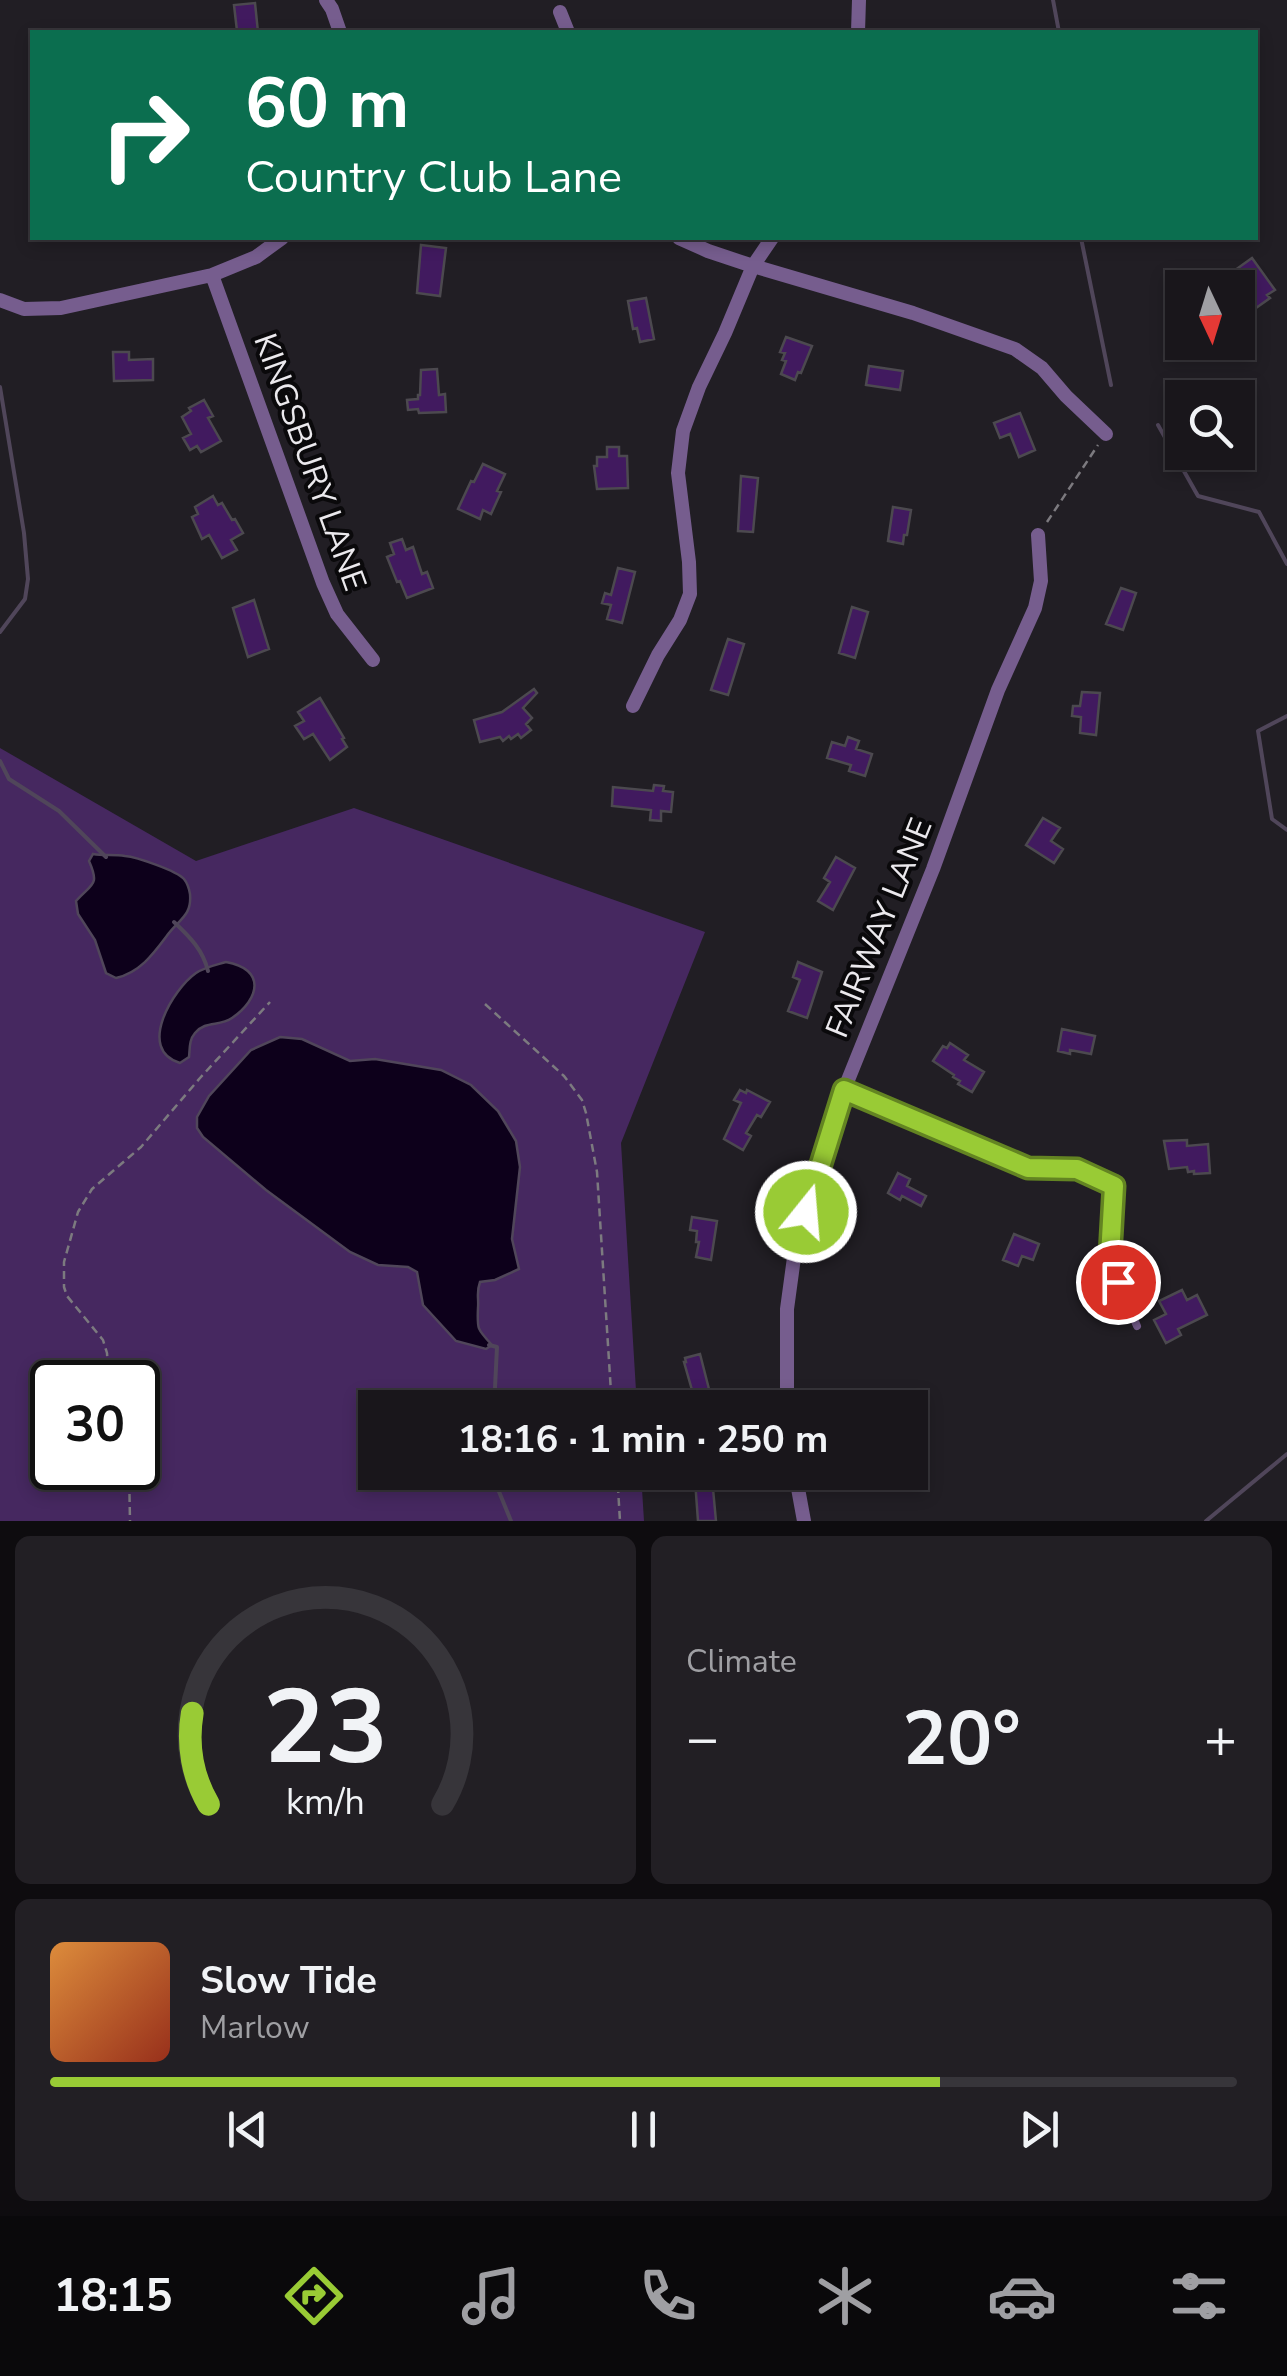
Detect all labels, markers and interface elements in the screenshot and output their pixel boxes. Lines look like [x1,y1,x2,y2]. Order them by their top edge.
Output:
text: 60 m [245,56,409,152]
icon: right [80,70,210,200]
text: Country Club Lane [245,147,622,208]
north arrow [1165,270,1255,360]
map controls [1165,270,1255,470]
street label: KINGSBURY LANE [244,328,376,596]
button: search [1165,380,1255,470]
street label: FAIRWAY LANE [815,812,943,1044]
position arrow [754,1160,858,1264]
pin [1076,1240,1161,1325]
icon: arrive [1091,1255,1146,1310]
speed limit sign: 30 [30,1360,160,1490]
text: 18:16 · 1 min · 250 m [458,1414,828,1465]
text: Climate [686,1640,797,1683]
text: 23 [263,1657,388,1799]
text: 20° [902,1688,1021,1790]
text: − [686,1701,719,1776]
text: + [1204,1701,1237,1776]
text: km/h [286,1778,365,1827]
text: Slow Tide [200,1955,377,2006]
text: Marlow [200,2006,310,2049]
icon: previous [220,2102,275,2157]
icon: pause [616,2102,671,2157]
icon: next [1012,2102,1067,2157]
icon: directions [279,2261,349,2331]
icon: music [456,2261,526,2331]
icon: phone [633,2261,703,2331]
icon: climate [810,2261,880,2331]
icon: car [987,2261,1057,2331]
icon: filters [1164,2261,1234,2331]
text: 18:15 [53,2266,173,2327]

